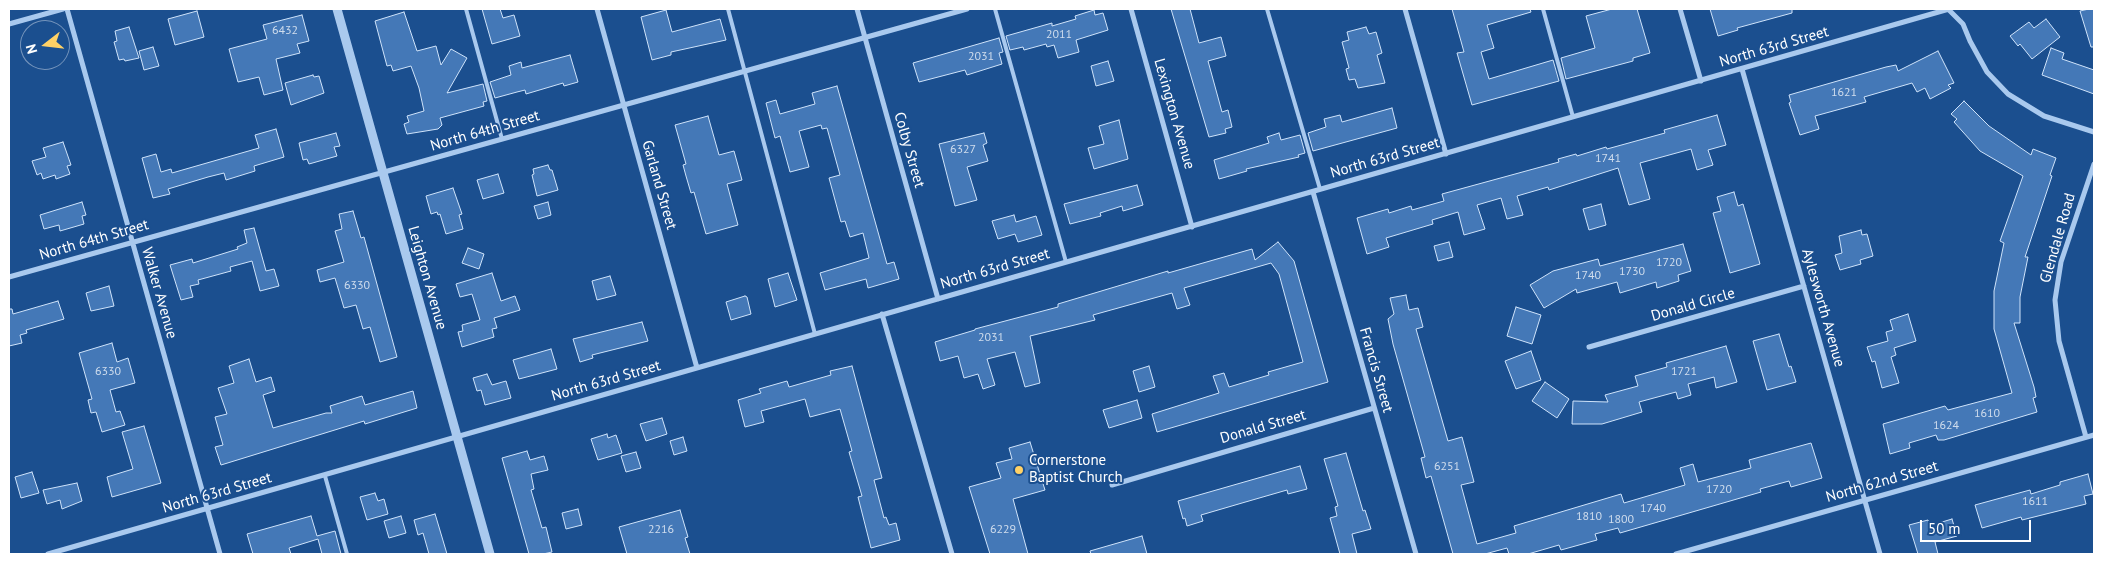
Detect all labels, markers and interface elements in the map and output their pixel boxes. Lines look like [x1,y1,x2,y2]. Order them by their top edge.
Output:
north arrow [20,20,70,70]
street label: North 63rd Street [1717,23,1831,71]
house number: 6432 [272,24,298,38]
house number: 2011 [1046,28,1072,42]
text: N [22,42,41,56]
house number: 2031 [968,50,994,64]
street label: Lexington Avenue [1150,57,1198,171]
house number: 1621 [1831,86,1857,100]
street label: North 64th Street [428,107,542,155]
street label: Colby Street [890,110,928,190]
street label: North 63rd Street [1328,134,1442,182]
street label: Garland Street [638,138,680,232]
house number: 6327 [950,143,976,157]
house number: 1741 [1595,152,1621,166]
street label: Glendale Road [2037,191,2079,285]
street label: North 64th Street [37,216,151,264]
street label: Leighton Avenue [404,224,450,332]
street label: Walker Avenue [137,245,181,341]
street label: North 63rd Street [938,245,1052,293]
street label: Aylesworth Avenue [1798,247,1848,369]
house number: 1720 [1656,256,1682,270]
house number: 1730 [1619,265,1645,279]
house number: 1740 [1575,269,1601,283]
house number: 6330 [344,279,370,293]
street label: Donald Circle [1649,284,1737,326]
street label: Francis Street [1355,325,1397,415]
house number: 2031 [978,331,1004,345]
street label: North 63rd Street [549,357,663,405]
house number: 6330 [95,365,121,379]
house number: 1721 [1671,365,1697,379]
street label: Donald Street [1218,406,1308,448]
house number: 1610 [1974,407,2000,421]
house number: 1624 [1933,419,1959,433]
place label: Cornerstone Baptist Church [1029,452,1123,487]
street label: North 62nd Street [1824,457,1940,507]
house number: 6251 [1434,460,1460,474]
marker: Cornerstone Baptist Church [1013,464,1025,476]
street label: North 63rd Street [160,469,274,517]
house number: 1720 [1706,483,1732,497]
house number: 1611 [2022,495,2048,509]
house number: 1740 [1640,502,1666,516]
house number: 1810 [1576,510,1602,524]
scale bar [1923,510,2034,542]
house number: 1800 [1608,513,1634,527]
text: 50 m [1928,519,1961,538]
house number: 2216 [648,523,674,537]
house number: 6229 [990,523,1016,537]

